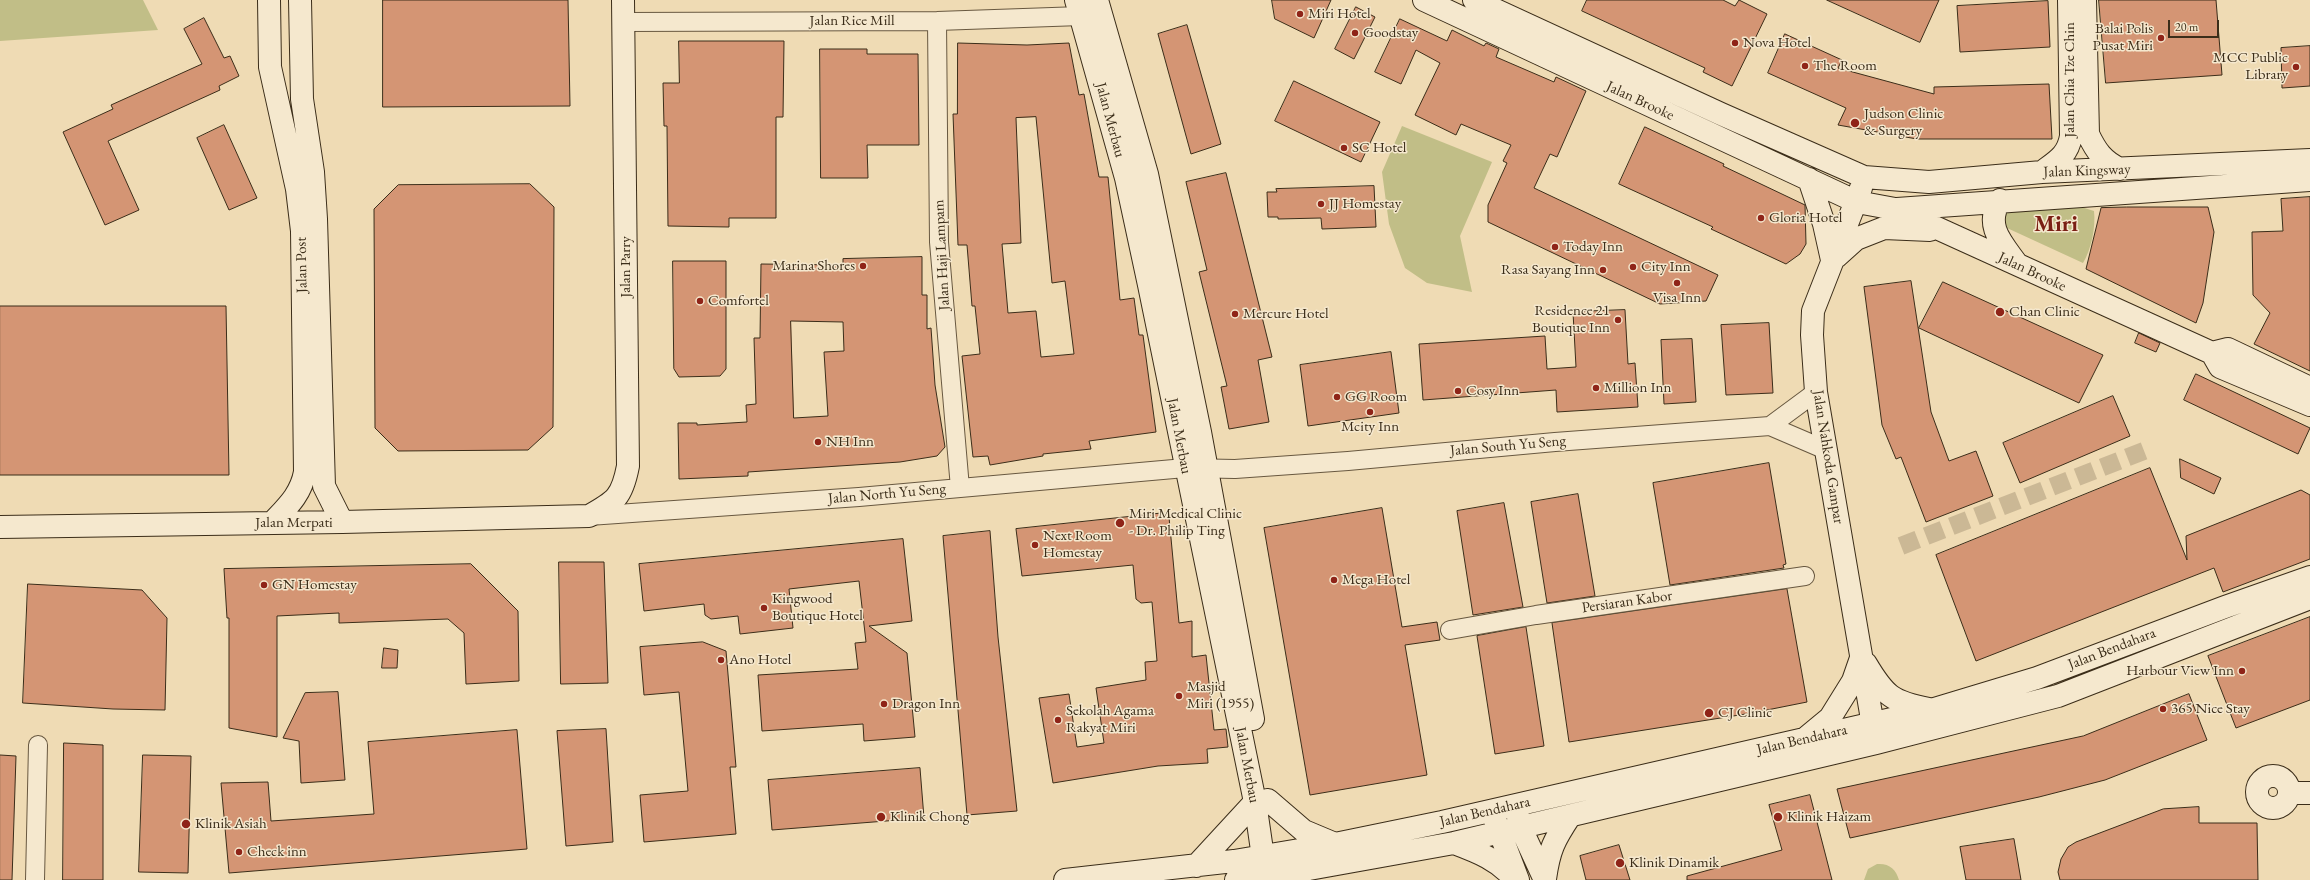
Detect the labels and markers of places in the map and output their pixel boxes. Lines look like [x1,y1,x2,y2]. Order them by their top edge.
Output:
place label: Miri Hotel [1308,5,1371,23]
marker: Miri Hotel [1295,9,1305,19]
place label: Balai Polis Pusat Miri [2092,20,2153,55]
place label: Goodstay [1363,24,1418,42]
marker: Goodstay [1350,28,1360,38]
marker: Balai Polis Pusat Miri [2156,33,2166,43]
place label: Nova Hotel [1743,34,1811,52]
marker: Nova Hotel [1730,38,1740,48]
place label: MCC Public Library [2213,49,2288,84]
place label: The Room [1813,57,1877,75]
marker: The Room [1800,61,1810,71]
marker: MCC Public Library [2291,62,2301,72]
place label: Judson Clinic & Surgery [1864,105,1943,140]
marker: Judson Clinic & Surgery [1849,117,1861,129]
place label: SC Hotel [1352,139,1406,157]
marker: SC Hotel [1339,143,1349,153]
place label: JJ Homestay [1329,195,1401,213]
marker: JJ Homestay [1316,199,1326,209]
place label: Gloria Hotel [1769,209,1842,227]
marker: Gloria Hotel [1756,213,1766,223]
place label: Today Inn [1563,238,1623,256]
marker: Today Inn [1550,242,1560,252]
place label: Marina Shores [772,257,855,275]
place label: City Inn [1641,258,1691,276]
marker: Marina Shores [858,261,868,271]
place label: Rasa Sayang Inn [1501,261,1595,279]
marker: City Inn [1628,262,1638,272]
marker: Rasa Sayang Inn [1598,265,1608,275]
marker: Visa Inn [1672,278,1682,288]
place label: Visa Inn [1653,289,1701,307]
place label: Comfortel [708,292,769,310]
marker: Comfortel [695,296,705,306]
place label: Residence 21 Boutique Inn [1532,302,1610,337]
place label: Chan Clinic [2009,303,2080,321]
place label: Mercure Hotel [1243,305,1329,323]
marker: Chan Clinic [1994,306,2006,318]
marker: Mercure Hotel [1230,309,1240,319]
marker: Residence 21 Boutique Inn [1613,315,1623,325]
place label: Million Inn [1604,379,1671,397]
place label: Cosy Inn [1466,382,1519,400]
marker: Million Inn [1591,383,1601,393]
marker: Cosy Inn [1453,386,1463,396]
place label: GG Room [1345,388,1407,406]
marker: GG Room [1332,392,1342,402]
marker: Mcity Inn [1365,407,1375,417]
place label: Mcity Inn [1341,418,1399,436]
place label: NH Inn [826,433,874,451]
marker: NH Inn [813,437,823,447]
place label: Miri Medical Clinic - Dr. Philip Ting [1129,505,1242,540]
marker: Miri Medical Clinic - Dr. Philip Ting [1114,517,1126,529]
place label: Next Room Homestay [1043,527,1112,562]
marker: Next Room Homestay [1030,540,1040,550]
place label: Mega Hotel [1342,571,1410,589]
marker: Mega Hotel [1329,575,1339,585]
place label: GN Homestay [272,576,357,594]
marker: GN Homestay [259,580,269,590]
place label: Kingwood Boutique Hotel [772,590,863,625]
marker: Kingwood Boutique Hotel [759,603,769,613]
place label: Ano Hotel [729,651,791,669]
marker: Ano Hotel [716,655,726,665]
place label: Harbour View Inn [2126,662,2234,680]
marker: Harbour View Inn [2237,666,2247,676]
place label: Masjid Miri (1955) [1187,678,1254,713]
marker: Masjid Miri (1955) [1174,691,1184,701]
place label: Dragon Inn [892,695,960,713]
marker: Dragon Inn [879,699,889,709]
place label: 365 Nice Stay [2171,700,2250,718]
place label: Sekolah Agama Rakyat Miri [1066,702,1154,737]
place label: CJ Clinic [1718,704,1772,722]
marker: 365 Nice Stay [2158,704,2168,714]
marker: CJ Clinic [1703,707,1715,719]
marker: Sekolah Agama Rakyat Miri [1053,715,1063,725]
place label: Klinik Chong [890,808,969,826]
place label: Klinik Haizam [1787,808,1871,826]
marker: Klinik Chong [875,811,887,823]
marker: Klinik Haizam [1772,811,1784,823]
place label: Klinik Asiah [195,815,267,833]
marker: Klinik Asiah [180,818,192,830]
place label: Check inn [247,843,307,861]
marker: Check inn [234,847,244,857]
place label: Klinik Dinamik [1629,854,1719,872]
marker: Klinik Dinamik [1614,857,1626,869]

